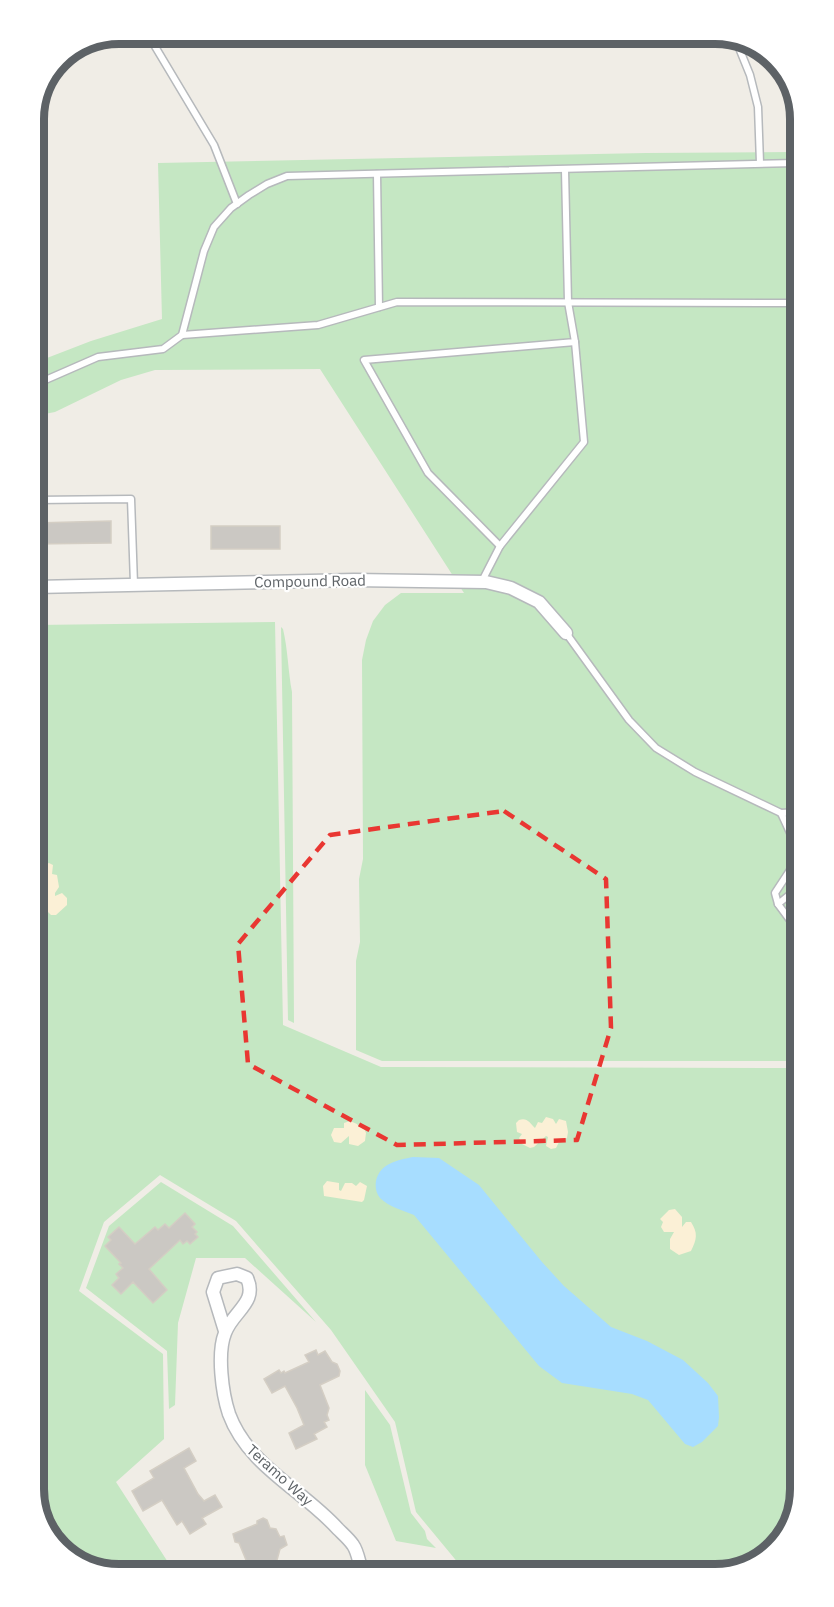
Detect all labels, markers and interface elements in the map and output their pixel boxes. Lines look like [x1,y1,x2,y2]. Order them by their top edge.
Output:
street label: Compound Road [254,571,366,591]
street label: Teramo Way [243,1440,318,1510]

